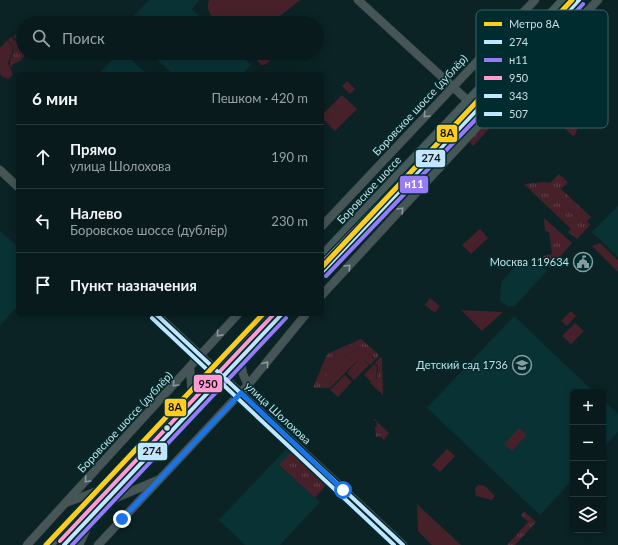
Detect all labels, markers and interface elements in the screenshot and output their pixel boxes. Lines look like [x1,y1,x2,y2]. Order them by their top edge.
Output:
legend [476,10,608,128]
search box [16,16,324,60]
text: Метро 8А [509,17,560,30]
icon: search [30,27,52,49]
text: Поиск [62,29,105,47]
text: 274 [509,35,529,48]
street label: Боровское шоссе (дублёр) [369,51,470,158]
text: н11 [509,53,528,66]
text: 950 [509,71,529,84]
text: 6 мин [32,88,78,109]
text: 343 [509,89,528,102]
text: Пешком · 420 m [211,90,308,106]
text: 507 [509,107,528,120]
one-way arrow [423,110,431,118]
line badge: 8А [436,124,458,143]
text: 8А [440,126,454,139]
text: Прямо [70,140,116,158]
icon: ahead [32,146,54,168]
text: 190 m [271,149,308,165]
line badge: 274 [415,149,446,168]
text: 274 [421,151,441,164]
street label: Боровское шоссе [334,153,403,226]
text: улица Шолохова [70,158,171,174]
line badge: н11 [399,175,429,194]
text: н11 [404,177,424,190]
text: Налево [70,204,122,222]
one-way arrow [397,207,404,215]
icon: left [32,210,54,232]
text: 230 m [271,213,308,229]
text: Боровское шоссе (дублёр) [70,222,227,238]
public building icon: Москва 119634 [572,251,594,273]
place label: Москва 119634 [490,255,570,268]
one-way arrow [344,264,351,272]
icon: arrive [32,274,54,296]
text: Пункт назначения [70,276,197,294]
one-way arrow [217,330,224,337]
school or university icon: Детский сад 1736 [511,354,533,376]
place label: Детский сад 1736 [416,358,508,371]
one-way arrow [262,361,269,368]
street label: Боровское шоссе (дублёр) [74,368,175,475]
line badge: 950 [193,374,223,393]
text: 950 [198,377,218,390]
street label: улица Шолохова [243,379,314,447]
one-way arrow [172,380,179,387]
map controls [570,389,606,533]
button: + [570,389,606,425]
line badge: 8А [164,398,187,417]
text: 8А [168,400,182,413]
unlabelled marker [162,423,172,433]
button: − [570,425,606,461]
line badge: 274 [137,442,168,461]
text: 274 [142,444,162,457]
button: locate [570,461,606,497]
one-way arrow [84,475,91,483]
route start [334,481,352,499]
button: layers [570,497,606,533]
route end [113,510,131,528]

